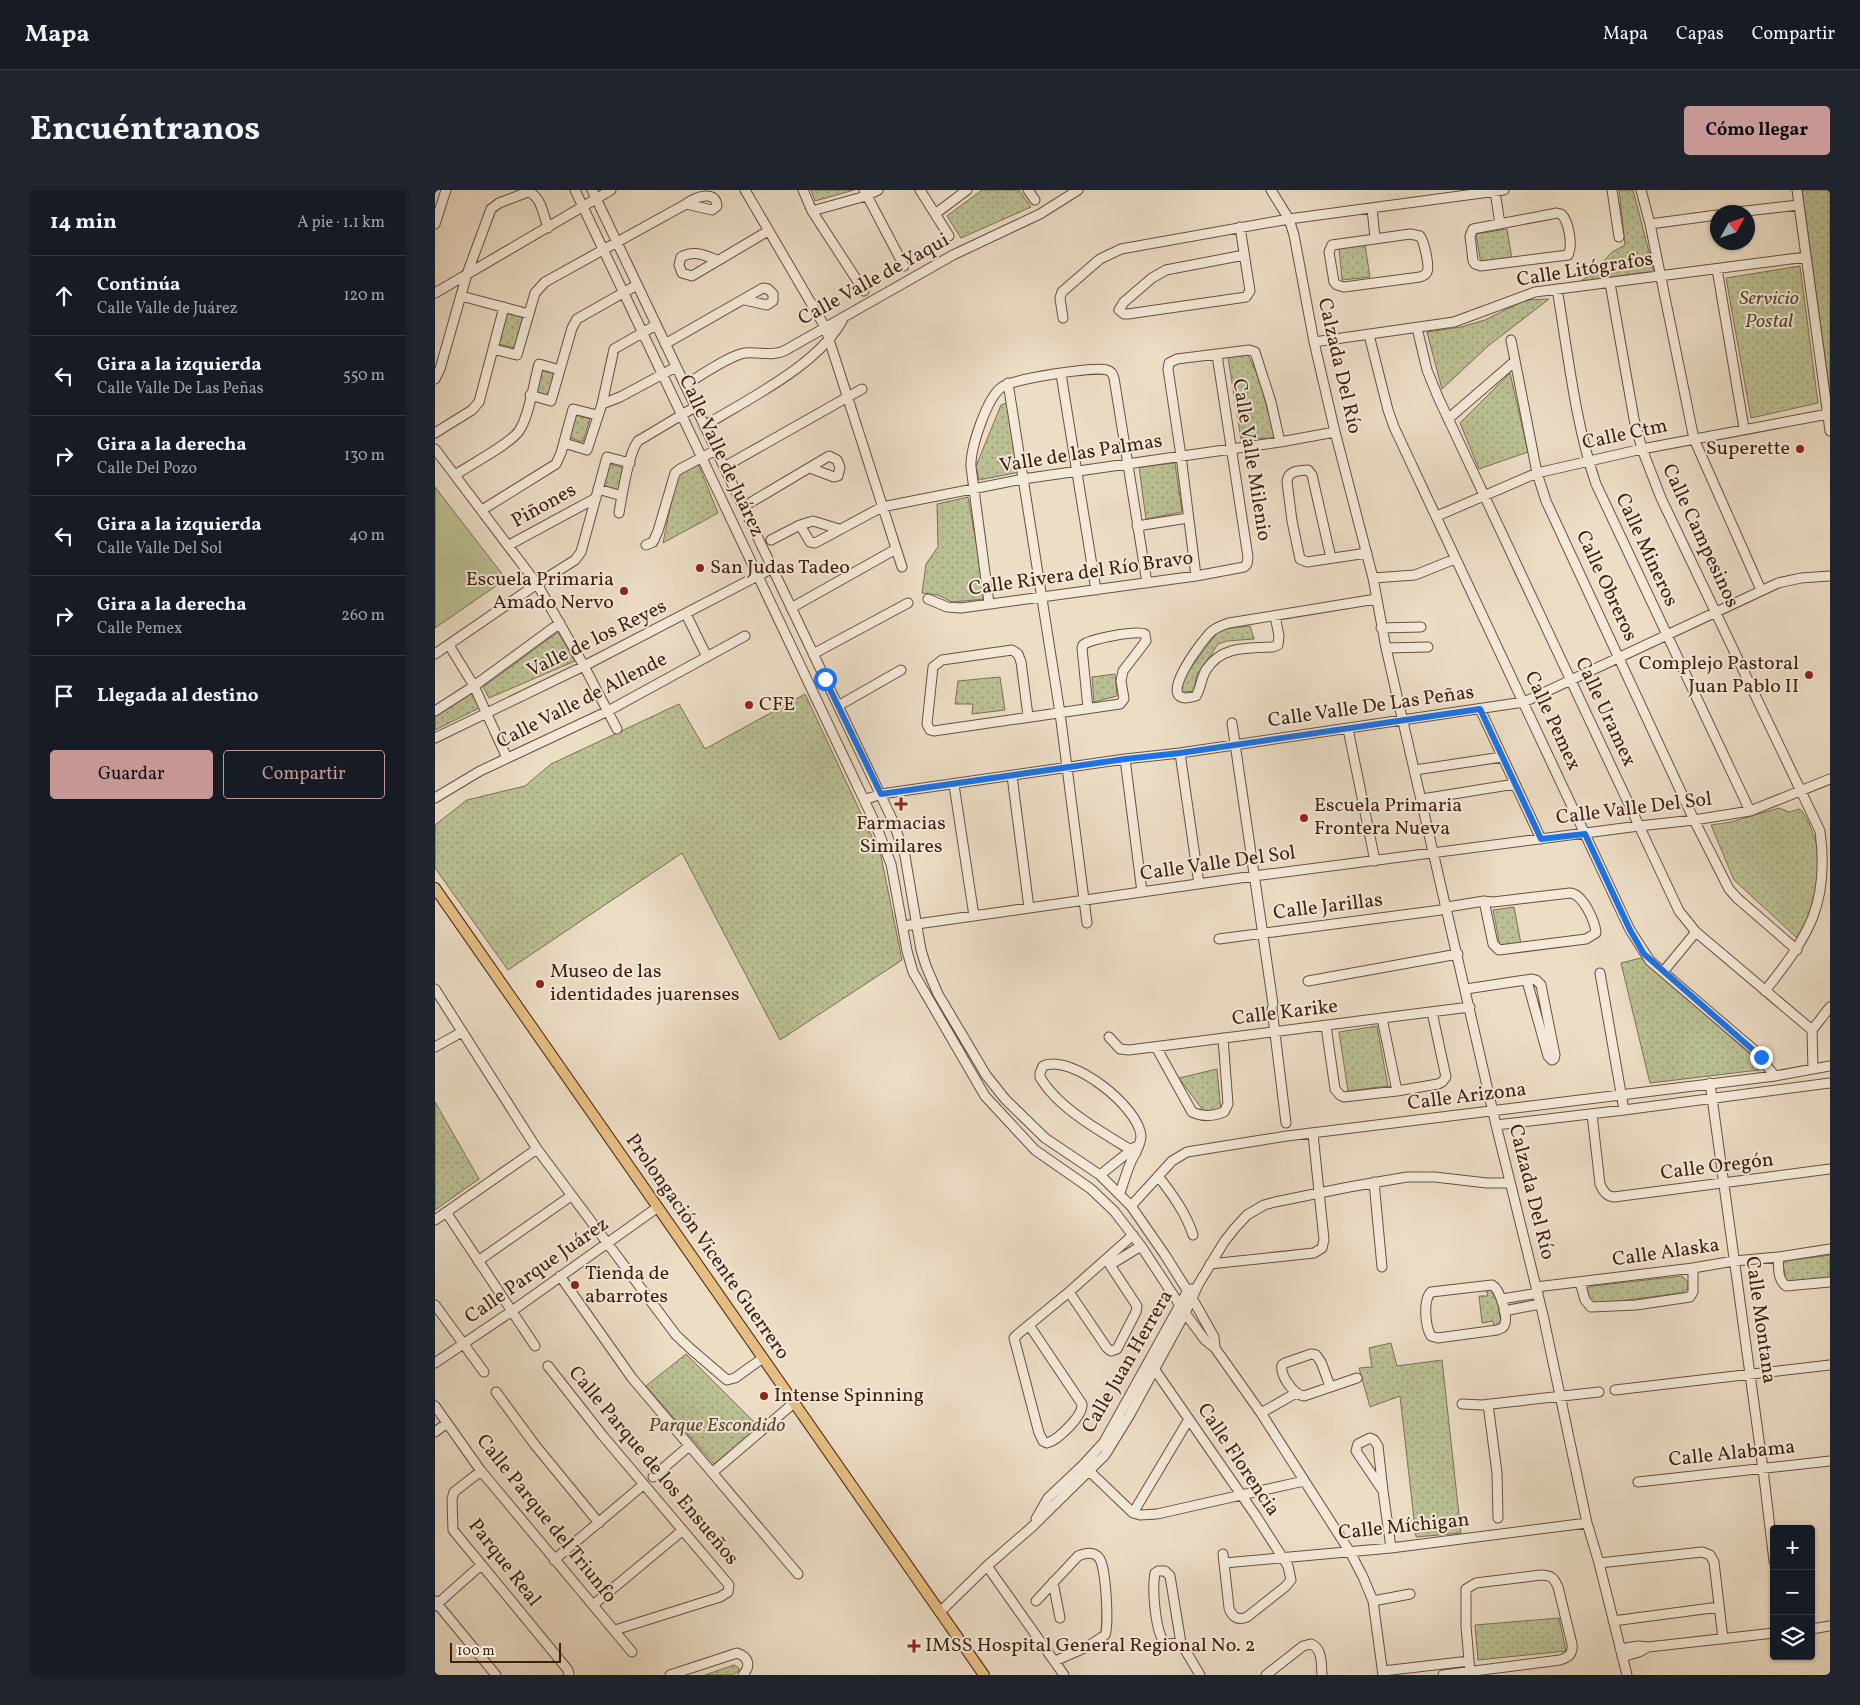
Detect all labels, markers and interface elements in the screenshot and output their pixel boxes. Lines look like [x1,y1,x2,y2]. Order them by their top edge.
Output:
text: Mapa [25,18,90,52]
text: Mapa [1603,22,1648,47]
text: Capas [1676,22,1724,47]
text: Compartir [1752,22,1835,47]
text: Encuéntranos [30,106,260,154]
button: Cómo llegar [1684,106,1830,155]
north arrow [1710,205,1755,250]
text: 14 min [50,208,117,237]
text: A pie · 1.1 km [297,212,385,234]
street label: Calle Valle de Yaqui [793,227,955,333]
street label: Calle Litógrafos [1515,245,1655,295]
text: Continúa [97,272,180,298]
icon: ahead [50,282,78,310]
text: 120 m [343,285,385,307]
park label: Servicio Postal [1739,285,1799,336]
street label: Calzada Del Río [1310,295,1368,437]
text: Calle Valle de Juárez [97,298,238,320]
text: Gira a la izquierda [97,352,262,378]
icon: left [50,362,78,390]
text: 550 m [343,365,385,387]
street label: Calle Valle de Juárez [671,370,771,542]
street label: Calle Valle Milenio [1224,377,1278,543]
text: Calle Valle De Las Peñas [97,378,264,400]
street label: Calle Ctm [1580,412,1670,458]
street label: Valle de las Palmas [998,427,1164,481]
text: Gira a la derecha [97,432,247,458]
place label: Superette [1706,435,1790,463]
icon: right [50,442,78,470]
marker: Superette [1794,443,1806,455]
text: 130 m [344,445,385,467]
text: Calle Del Pozo [97,458,197,480]
street label: Calle Campesinos [1654,459,1746,613]
street label: Piñones [507,477,581,535]
street label: Calle Mineros [1608,489,1684,611]
text: Gira a la izquierda [97,512,262,538]
icon: left [50,522,78,550]
text: 40 m [349,525,385,547]
street label: Calle Obreros [1568,526,1644,646]
text: Calle Valle Del Sol [97,538,222,560]
street label: Calle Rivera del Río Bravo [967,544,1195,604]
place label: San Judas Tadeo [710,554,850,582]
marker: San Judas Tadeo [694,562,706,574]
place label: Escuela Primaria Amado Nervo [466,566,614,617]
marker: Escuela Primaria Amado Nervo [618,585,630,597]
text: Gira a la derecha [97,592,247,618]
street label: Valle de los Reyes [522,593,672,685]
icon: right [50,602,78,630]
text: 260 m [341,605,385,627]
text: Calle Pemex [97,618,182,640]
street label: Calle Valle de Allende [492,646,672,756]
place label: Complejo Pastoral Juan Pablo II [1639,650,1799,701]
street label: Calle Uramex [1567,653,1643,771]
street label: Calle Pemex [1517,667,1587,775]
route start [814,668,837,691]
marker: Complejo Pastoral Juan Pablo II [1803,669,1815,681]
street label: Calle Valle De Las Peñas [1266,679,1476,735]
icon: arrive [50,682,78,710]
text: Llegada al destino [97,683,259,709]
place label: CFE [759,691,795,719]
marker: CFE [743,699,755,711]
button: Guardar [50,750,213,799]
button: Compartir [223,750,385,799]
street label: Calle Valle Del Sol [1555,786,1713,832]
place label: Escuela Primaria Frontera Nueva [1314,792,1462,843]
marker: Farmacias Similares [895,798,907,810]
place label: Farmacias Similares [856,810,946,861]
marker: Escuela Primaria Frontera Nueva [1298,812,1310,824]
street label: Calle Valle Del Sol [1138,839,1298,889]
street label: Calle Jarillas [1272,886,1384,928]
place label: Museo de las identidades juarenses [550,958,740,1009]
marker: Museo de las identidades juarenses [534,978,546,990]
street label: Calle Karike [1230,993,1340,1033]
route end [1750,1046,1773,1069]
street label: Calle Arizona [1406,1076,1528,1118]
street label: Calzada Del Río [1501,1121,1561,1263]
street label: Prolongación Vicente Guerrero [618,1128,796,1366]
street label: Calle Oregón [1659,1146,1775,1188]
street label: Calle Parque Juárez [459,1211,615,1331]
street label: Calle Alaska [1611,1232,1721,1274]
street label: Calle Montana [1737,1255,1783,1385]
place label: Tienda de abarrotes [585,1260,669,1311]
marker: Tienda de abarrotes [569,1279,581,1291]
street label: Calle Juan Herrera [1076,1285,1180,1439]
street label: Calle Parque de los Ensueños [561,1360,745,1572]
place label: Intense Spinning [774,1382,924,1410]
marker: Intense Spinning [758,1390,770,1402]
street label: Calle Florencia [1190,1398,1286,1522]
park label: Parque Escondido [649,1412,785,1440]
street label: Calle Parque del Triunfo [469,1428,623,1610]
street label: Calle Alabama [1667,1433,1797,1475]
street label: Calle Míchigan [1337,1506,1471,1548]
street label: Parque Real [461,1513,547,1613]
map controls [1770,1525,1815,1660]
button: + [1770,1525,1815,1570]
button: − [1770,1570,1815,1615]
button: layers [1770,1615,1815,1660]
place label: IMSS Hospital General Regional No. 2 [925,1632,1256,1660]
marker: IMSS Hospital General Regional No. 2 [907,1639,921,1653]
scale bar [450,1640,561,1663]
text: 100 m [457,1642,495,1661]

